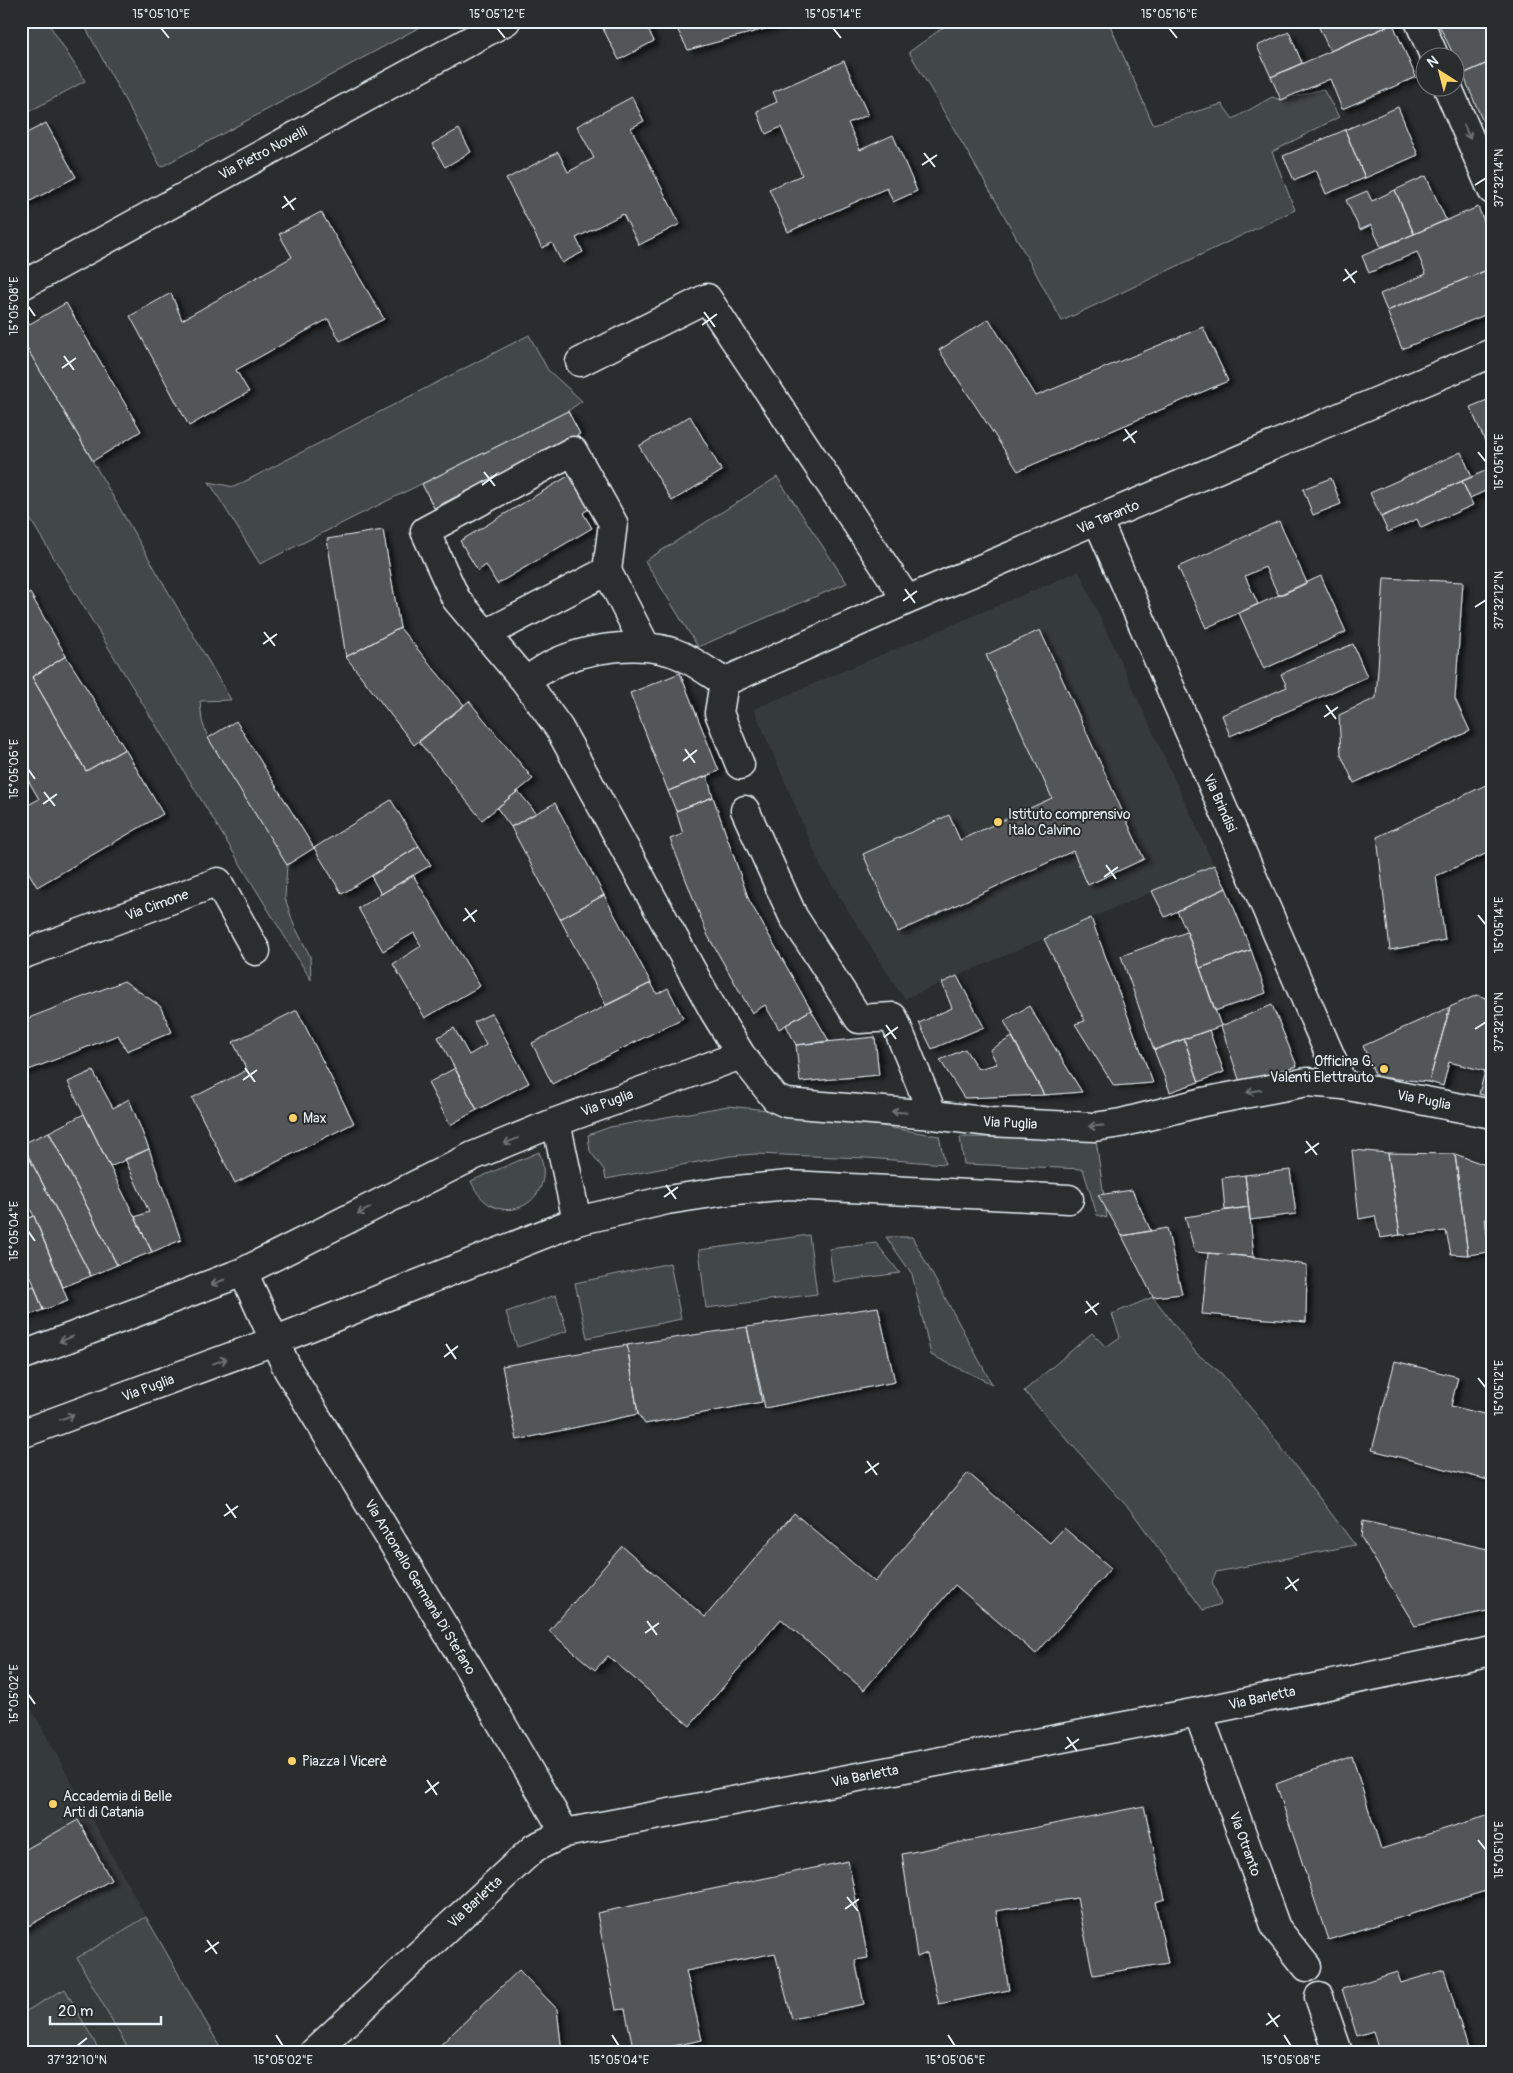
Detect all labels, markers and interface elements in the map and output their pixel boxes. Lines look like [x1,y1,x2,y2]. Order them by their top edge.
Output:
text: 15°05'10"E [132,7,190,22]
text: 15°05'12"E [469,7,525,22]
text: 15°05'14"E [805,7,861,22]
text: 15°05'16"E [1141,7,1197,22]
north arrow [1416,48,1466,98]
text: N [1424,52,1441,72]
street label: Via Pietro Novelli [216,122,311,183]
one-way arrow [1462,124,1472,139]
text: 37°32'14"N [1492,149,1507,207]
text: 15°05'08"E [7,277,22,335]
text: 15°05'16"E [1492,434,1507,490]
street label: Via Taranto [1074,496,1142,538]
text: 37°32'12"N [1492,571,1507,629]
text: 15°05'06"E [7,739,22,799]
street label: Via Brindisi [1200,771,1241,835]
place label: Istituto comprensivo Italo Calvino [1008,806,1131,839]
marker: Istituto comprensivo Italo Calvino [992,816,1004,828]
street label: Via Cimone [123,886,191,924]
text: 15°05'14"E [1492,897,1507,953]
text: 37°32'10"N [1492,992,1507,1052]
place label: Officina G. Valenti Elettrauto [1270,1053,1374,1086]
marker: Officina G. Valenti Elettrauto [1378,1063,1390,1075]
street label: Via Puglia [578,1086,636,1120]
street label: Via Puglia [1396,1086,1452,1114]
one-way arrow [1247,1087,1263,1097]
one-way arrow [891,1107,907,1117]
place label: Max [303,1110,327,1127]
marker: Max [287,1112,299,1124]
street label: Via Puglia [982,1113,1038,1133]
one-way arrow [1088,1122,1104,1131]
one-way arrow [504,1136,519,1146]
text: 15°05'04"E [7,1201,22,1261]
one-way arrow [357,1206,372,1216]
one-way arrow [211,1277,226,1287]
one-way arrow [59,1335,74,1344]
one-way arrow [211,1356,227,1365]
text: 15°05'12"E [1492,1360,1507,1416]
street label: Via Puglia [119,1371,177,1405]
one-way arrow [59,1412,74,1421]
street label: Via Antonello Germanà Di Stefano [361,1496,479,1678]
text: 15°05'02"E [7,1664,22,1724]
street label: Via Barletta [1227,1683,1297,1713]
place label: Piazza I Vicerè [302,1753,387,1770]
marker: Piazza I Vicerè [286,1755,298,1767]
street label: Via Barletta [830,1761,900,1791]
place label: Accademia di Belle Arti di Catania [63,1788,172,1821]
marker: Accademia di Belle Arti di Catania [47,1798,59,1810]
street label: Via Otranto [1226,1810,1265,1879]
text: 15°05'10"E [1492,1821,1507,1879]
street label: Via Barletta [444,1873,506,1931]
scale bar [50,1993,161,2025]
text: 20 m [58,2002,93,2021]
text: 37°32'10"N [47,2053,107,2068]
text: 15°05'02"E [253,2053,313,2068]
text: 15°05'04"E [589,2053,649,2068]
text: 15°05'06"E [925,2053,985,2068]
text: 15°05'08"E [1262,2053,1320,2068]

